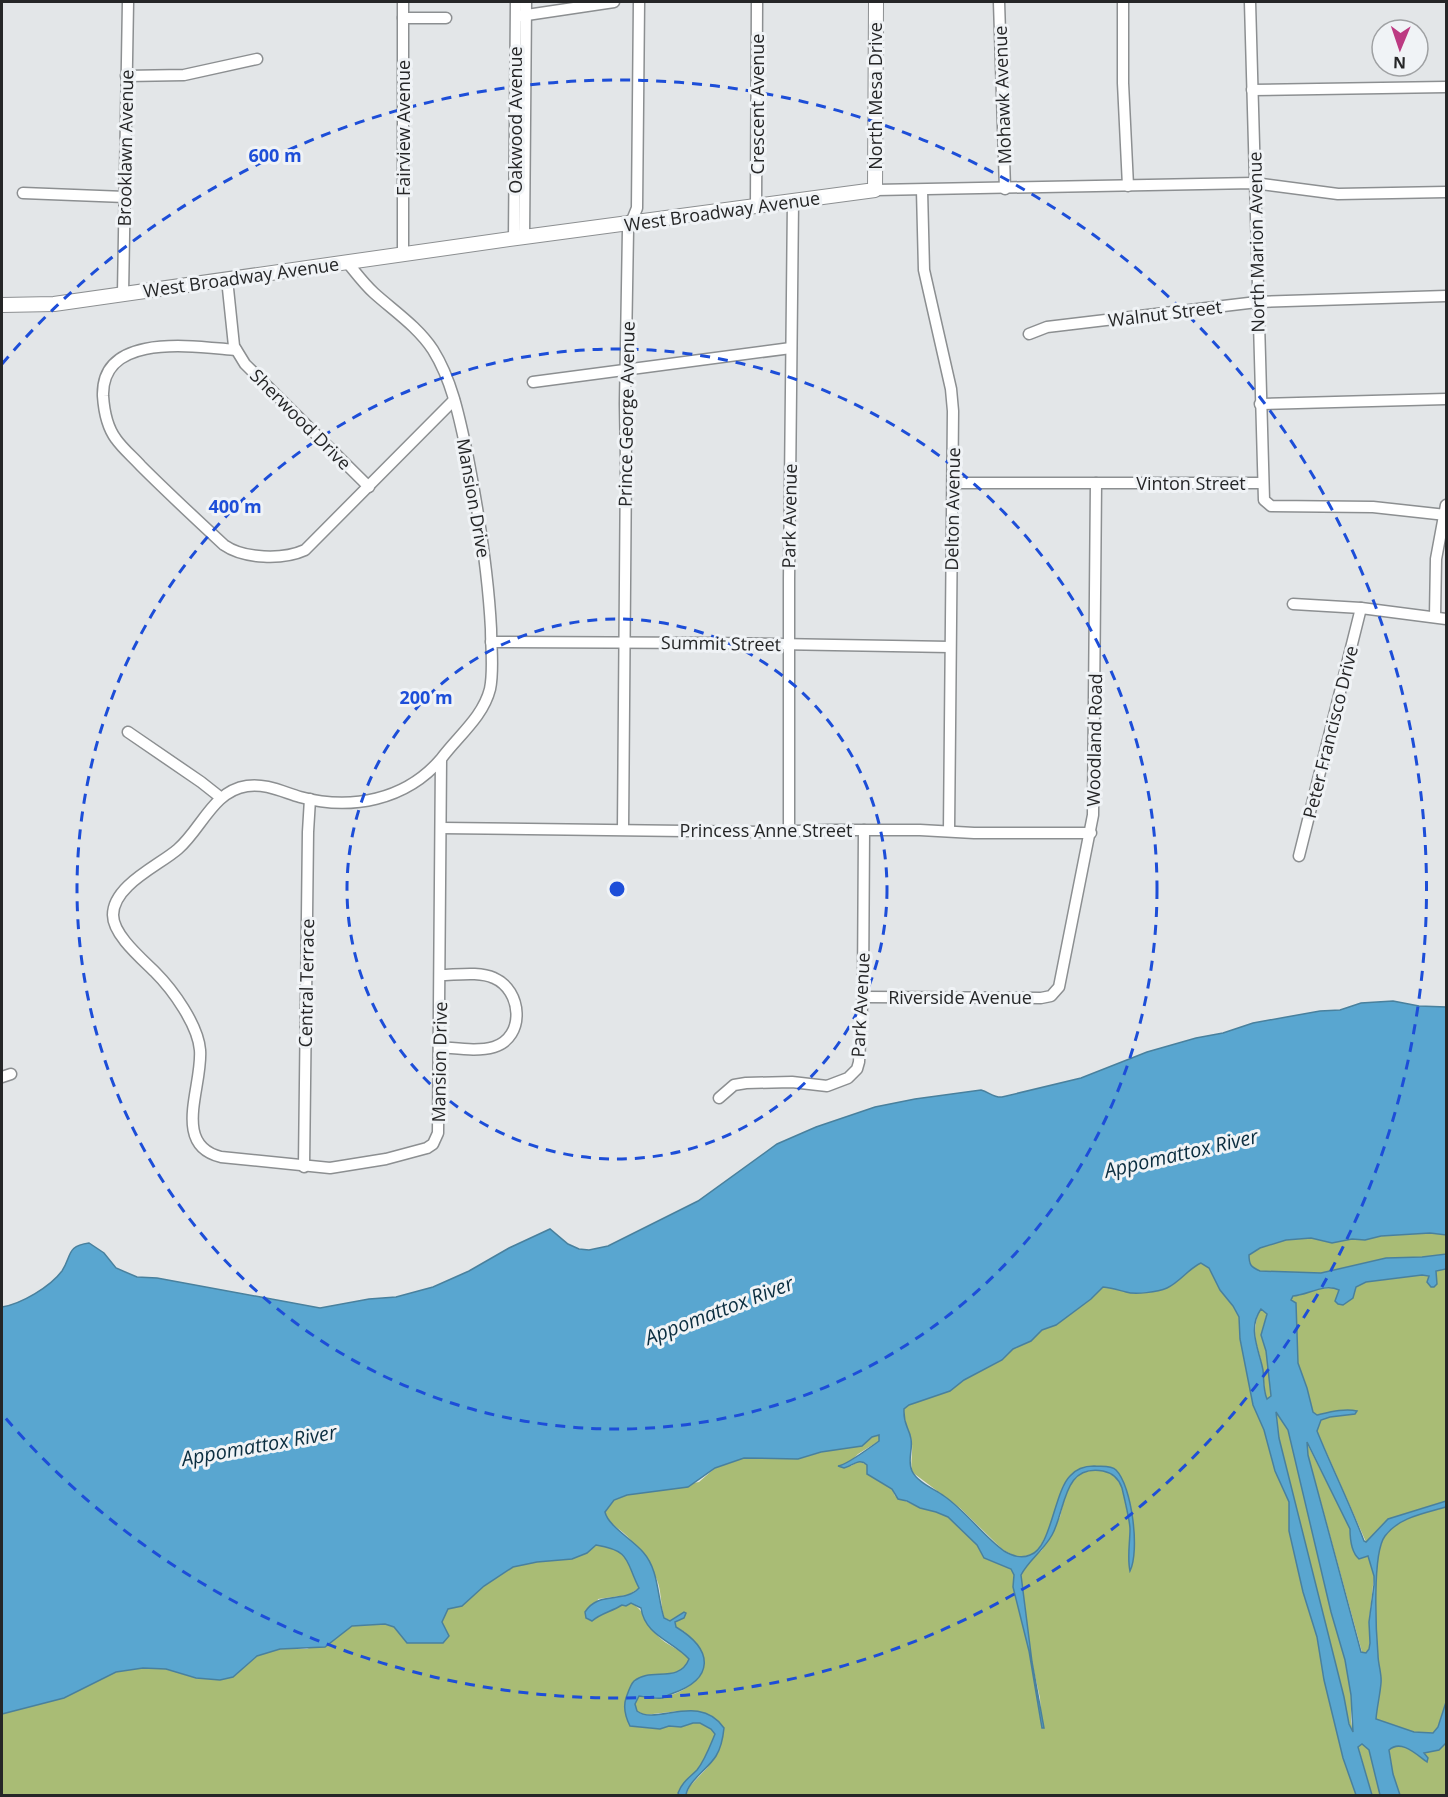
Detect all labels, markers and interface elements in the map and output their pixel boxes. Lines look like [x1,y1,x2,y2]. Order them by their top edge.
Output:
north arrow [1370,18,1430,78]
street label: North Mesa Drive [863,22,887,170]
street label: Mohawk Avenue [988,25,1016,165]
street label: Crescent Avenue [745,34,769,174]
street label: Oakwood Avenue [503,46,527,194]
text: N [1393,52,1406,74]
street label: Fairview Avenue [391,60,415,196]
street label: Brooklawn Avenue [112,69,138,227]
text: 600 m [248,143,302,167]
street label: North Marion Avenue [1242,151,1270,333]
street label: West Broadway Avenue [623,185,821,237]
street label: West Broadway Avenue [142,251,340,303]
street label: Walnut Street [1107,294,1223,332]
street label: Prince George Avenue [612,321,640,507]
street label: Sherwood Drive [245,363,357,475]
street label: Mansion Drive [452,436,496,560]
street label: Delton Avenue [939,447,965,571]
street label: Park Avenue [776,463,802,569]
street label: Vinton Street [1136,471,1246,495]
text: 400 m [208,494,262,518]
street label: Summit Street [661,630,781,656]
street label: Peter Francisco Drive [1297,643,1363,821]
street label: Woodland Road [1081,673,1107,807]
text: 200 m [399,685,453,709]
street label: Princess Anne Street [680,818,852,842]
centre of rings [607,879,627,899]
street label: Central Terrace [293,918,319,1048]
street label: Park Avenue [845,952,875,1058]
street label: Riverside Avenue [888,985,1032,1009]
street label: Mansion Drive [426,1001,452,1123]
water label: Appomattox River [1099,1122,1262,1184]
water label: Appomattox River [639,1269,798,1351]
water label: Appomattox River [177,1418,340,1472]

